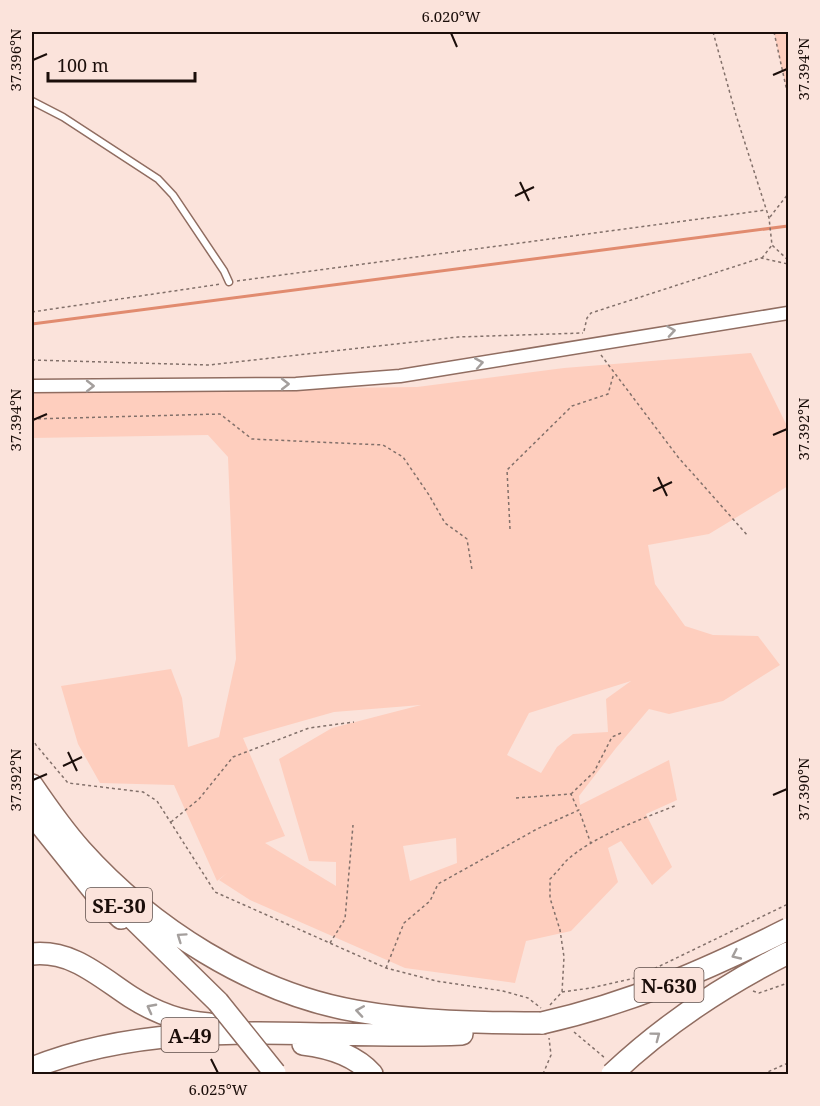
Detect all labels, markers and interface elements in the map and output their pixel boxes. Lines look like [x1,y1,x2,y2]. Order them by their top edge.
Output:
text: 6.020°W [422,6,481,26]
text: 37.396°N [5,28,25,92]
text: 37.394°N [793,37,813,101]
scale bar [48,45,195,83]
text: 100 m [57,53,109,77]
one-way arrow [666,325,676,338]
one-way arrow [473,357,483,370]
one-way arrow [280,378,289,390]
one-way arrow [85,380,94,392]
text: 37.394°N [5,388,25,452]
text: 37.392°N [793,397,813,461]
text: 37.392°N [5,748,25,812]
text: 37.390°N [793,757,813,821]
road number: SE-30 [86,888,152,922]
one-way arrow [176,933,187,944]
one-way arrow [732,947,743,959]
road number: N-630 [634,968,704,1002]
one-way arrow [147,1004,157,1015]
one-way arrow [355,1006,364,1018]
road number: A-49 [162,1018,219,1052]
one-way arrow [650,1033,661,1044]
text: 6.025°W [189,1079,248,1099]

